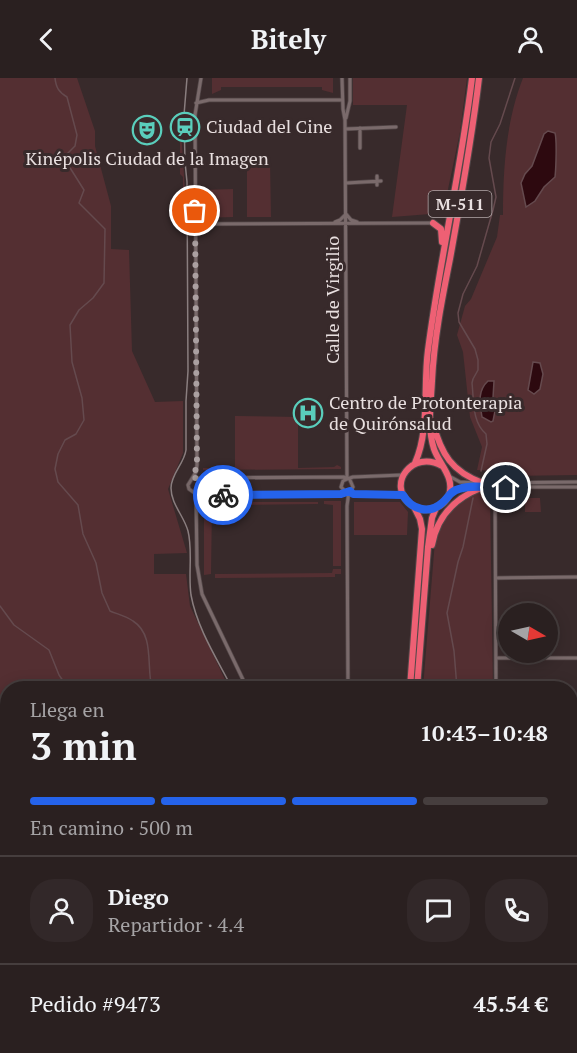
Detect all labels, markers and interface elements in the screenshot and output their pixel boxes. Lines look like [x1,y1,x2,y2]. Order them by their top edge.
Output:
text: Bitely [251,21,326,57]
icon: back [30,23,63,56]
icon: person [514,23,547,56]
station icon: Ciudad del Cine [169,111,201,143]
theatre icon: Kinépolis Ciudad de la Imagen [131,114,163,146]
place label: Ciudad del Cine [206,114,332,138]
place label: Kinépolis Ciudad de la Imagen [25,146,269,170]
pin [169,185,220,236]
road number: M-511 [428,191,492,217]
icon: bag [178,194,211,227]
street label: Calle de Virgilio [320,236,344,364]
place label: Centro de Protonterapia de Quirónsalud [329,390,522,435]
hospital icon: Centro de Protonterapia de Quirónsalud [292,397,324,429]
pin [480,462,531,513]
courier [193,465,253,525]
icon: home [489,471,522,504]
icon: bike [207,479,240,512]
north arrow [498,603,558,663]
map controls [498,603,558,663]
text: Llega en [30,696,104,723]
text: 10:43–10:48 [420,718,548,747]
text: 3 min [30,719,137,771]
text: En camino · 500 m [30,814,193,841]
button: person [30,879,93,942]
button: chat [407,879,470,942]
button: phone [485,879,548,942]
text: Diego [108,882,169,911]
text: Repartidor · 4.4 [108,911,244,938]
text: Pedido #9473 [30,989,161,1018]
text: 45.54 € [473,989,548,1018]

